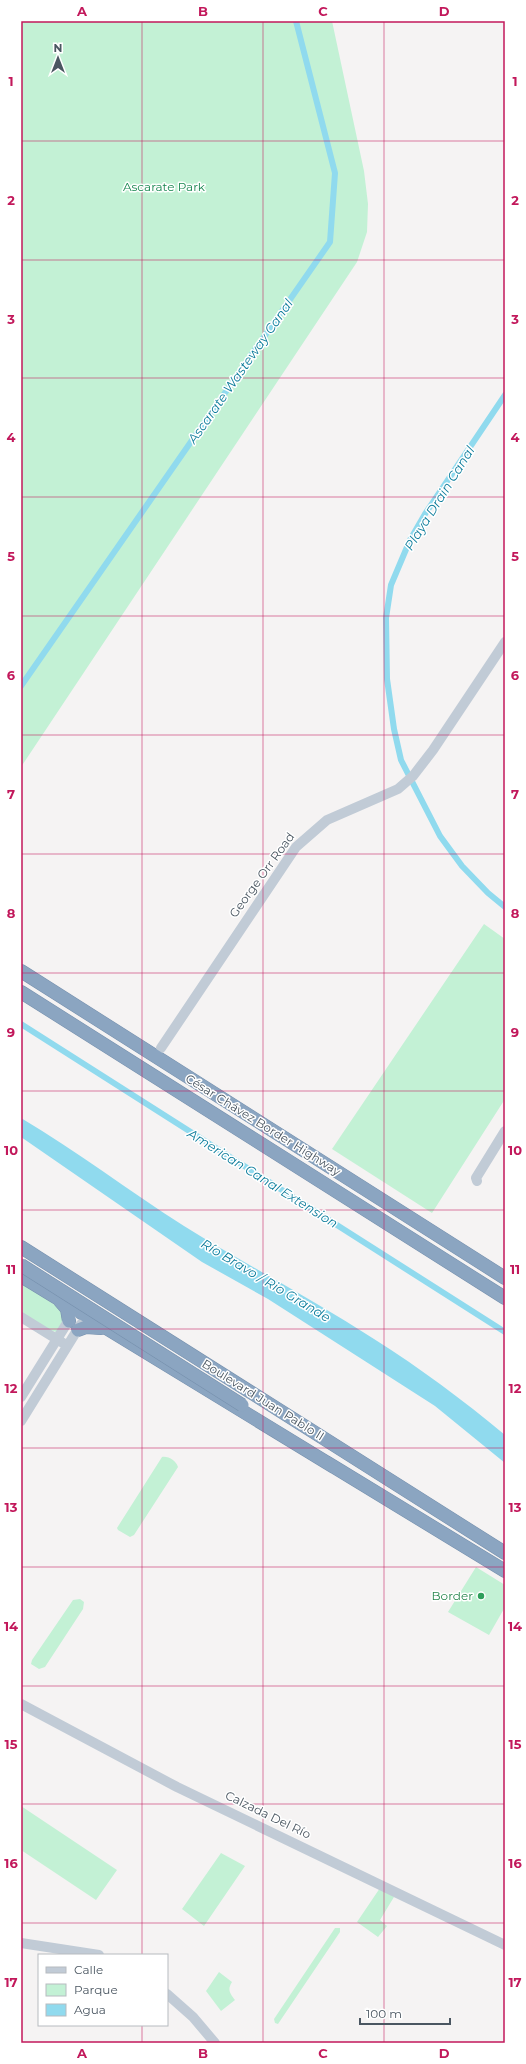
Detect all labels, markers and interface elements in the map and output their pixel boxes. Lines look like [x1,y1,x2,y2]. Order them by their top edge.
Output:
text: A [76,3,88,19]
text: B [198,3,208,19]
text: C [318,3,328,19]
text: D [439,3,450,19]
north arrow [38,38,78,78]
text: N [54,41,62,55]
text: 1 [8,73,14,89]
text: 1 [512,73,518,89]
park label: Ascarate Park [123,179,206,194]
text: 2 [7,192,15,208]
text: 2 [511,192,519,208]
water label: Ascarate Wasteway Canal [183,295,296,447]
text: 3 [6,311,15,327]
text: 3 [510,311,519,327]
text: 4 [7,429,16,445]
text: 4 [511,429,520,445]
water label: Playa Drain Canal [400,442,478,553]
text: 5 [7,548,15,564]
text: 5 [511,548,519,564]
text: 6 [7,667,16,683]
text: 6 [511,667,520,683]
text: 7 [7,786,15,802]
text: 7 [511,786,519,802]
street label: George Orr Road [226,829,297,920]
text: 8 [7,905,16,921]
text: 8 [511,905,520,921]
text: 9 [7,1024,15,1040]
text: 9 [511,1024,519,1040]
street label: César Chávez Border Highway [183,1070,344,1179]
water label: American Canal Extension [184,1125,341,1231]
text: 10 [4,1142,18,1158]
text: 10 [508,1142,522,1158]
water label: Río Bravo / Rio Grande [198,1235,334,1325]
text: 11 [6,1261,16,1277]
text: 11 [510,1261,520,1277]
street label: Boulevard Juan Pablo II [199,1356,327,1443]
text: 12 [5,1380,18,1396]
text: 12 [509,1380,522,1396]
text: 13 [5,1499,18,1515]
text: 13 [509,1499,522,1515]
place label: Border [432,1588,473,1603]
marker: Border [476,1591,486,1601]
text: 14 [4,1618,18,1634]
text: 14 [508,1618,522,1634]
text: 15 [5,1736,18,1752]
text: 15 [509,1736,522,1752]
street label: Calzada Del Río [223,1787,313,1842]
text: 16 [4,1855,18,1871]
text: 16 [508,1855,522,1871]
legend [38,1954,168,2026]
text: Calle [74,1962,103,1977]
text: 17 [4,1974,18,1990]
text: 17 [508,1974,522,1990]
text: Parque [74,1982,118,1997]
scale bar [360,2000,450,2026]
text: Agua [74,2002,106,2017]
text: 100 m [366,2006,402,2021]
text: A [76,2045,88,2061]
text: B [198,2045,208,2061]
text: C [318,2045,328,2061]
text: D [439,2045,450,2061]

